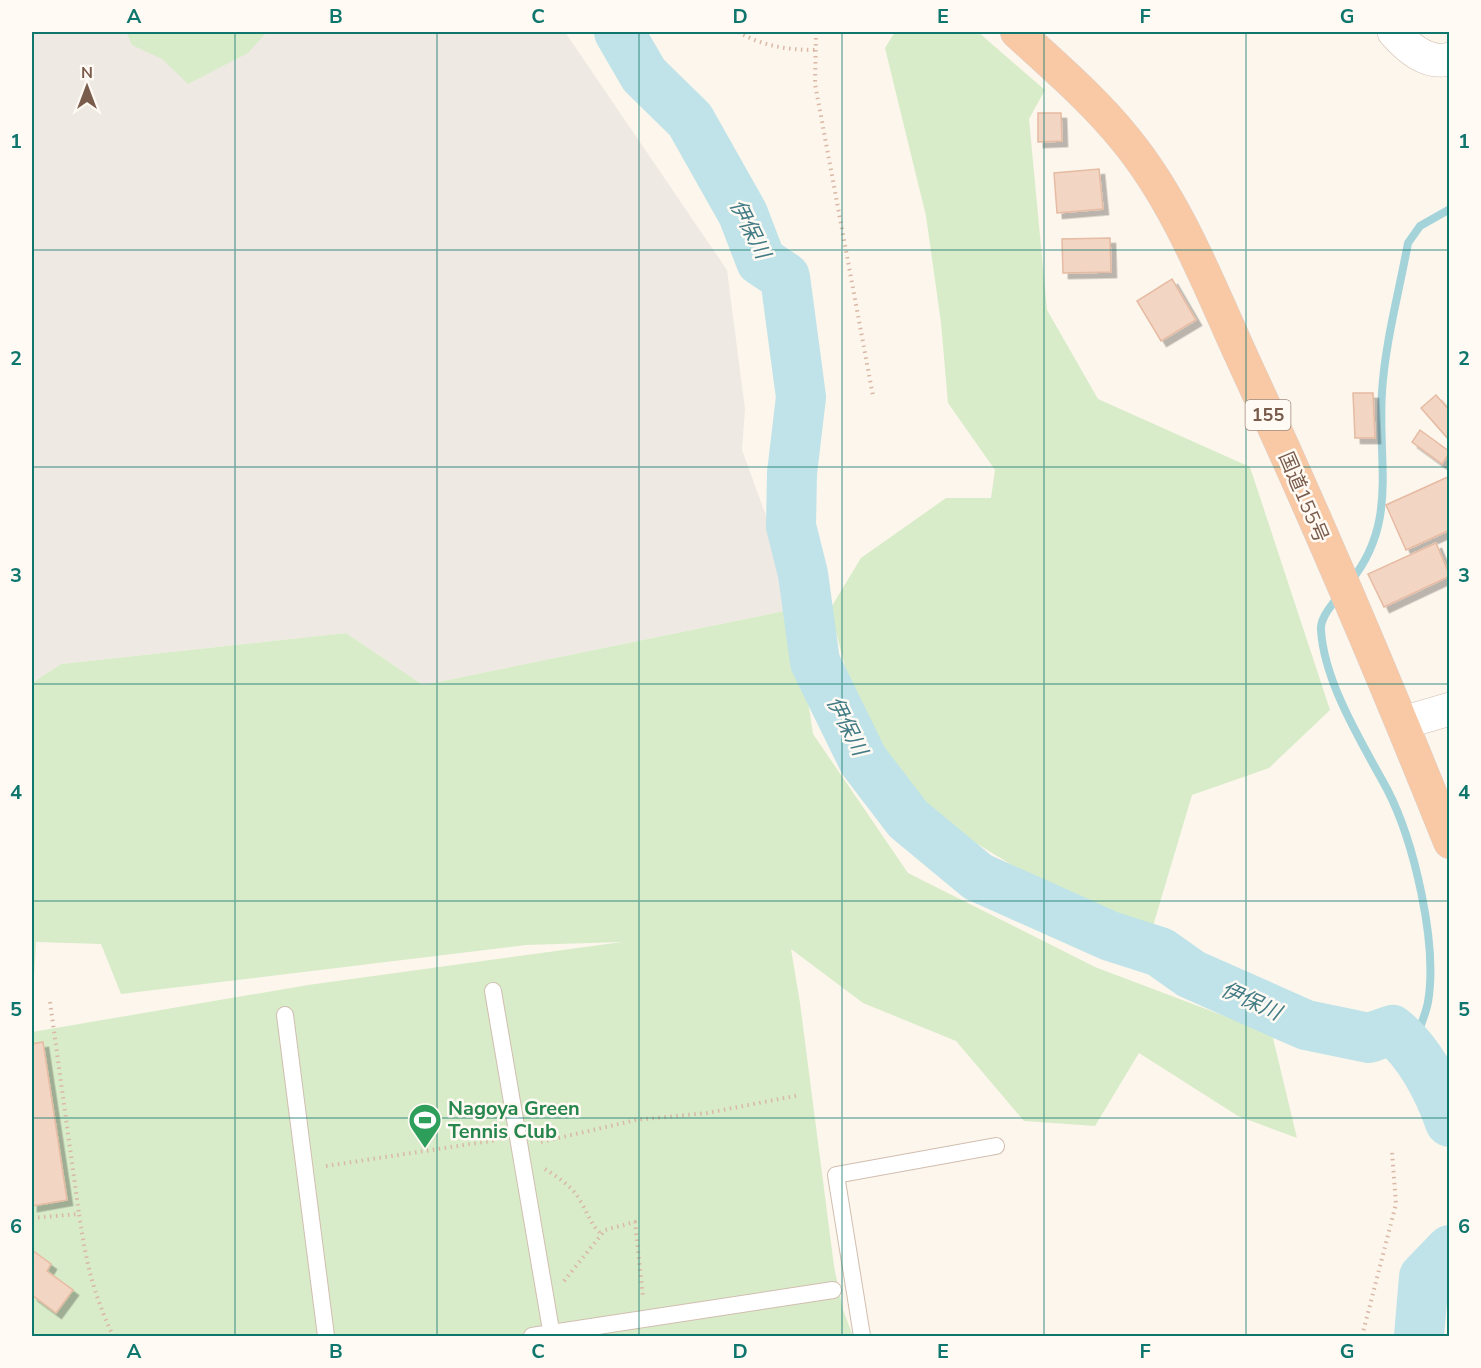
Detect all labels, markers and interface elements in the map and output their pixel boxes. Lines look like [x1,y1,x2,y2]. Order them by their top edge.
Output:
text: A [127,3,142,30]
text: B [329,3,343,30]
text: C [531,3,545,30]
text: D [732,3,748,30]
text: E [937,3,949,30]
text: F [1139,3,1151,30]
text: G [1340,3,1354,30]
north arrow [57,57,117,117]
text: N [81,62,93,84]
text: 1 [10,128,22,155]
text: 1 [1458,128,1470,155]
water label: 伊保川 [723,195,778,265]
text: 2 [10,345,22,372]
text: 2 [1458,345,1470,372]
road number: 155 [1246,400,1290,430]
street label: 国道155号 [1272,448,1335,547]
text: 3 [10,562,22,589]
text: 3 [1458,562,1470,589]
water label: 伊保川 [820,692,875,762]
text: 4 [10,779,22,806]
text: 4 [1458,779,1470,806]
water label: 伊保川 [1217,975,1287,1027]
text: 5 [10,996,22,1023]
text: 5 [1458,996,1470,1023]
place label: Nagoya Green Tennis Club [448,1095,580,1145]
sports icon: Nagoya Green Tennis Club [407,1102,443,1149]
text: 6 [10,1213,22,1240]
text: 6 [1458,1213,1470,1240]
text: A [127,1338,142,1365]
text: B [329,1338,343,1365]
text: C [531,1338,545,1365]
text: D [732,1338,748,1365]
text: E [937,1338,949,1365]
text: F [1139,1338,1151,1365]
text: G [1340,1338,1354,1365]

